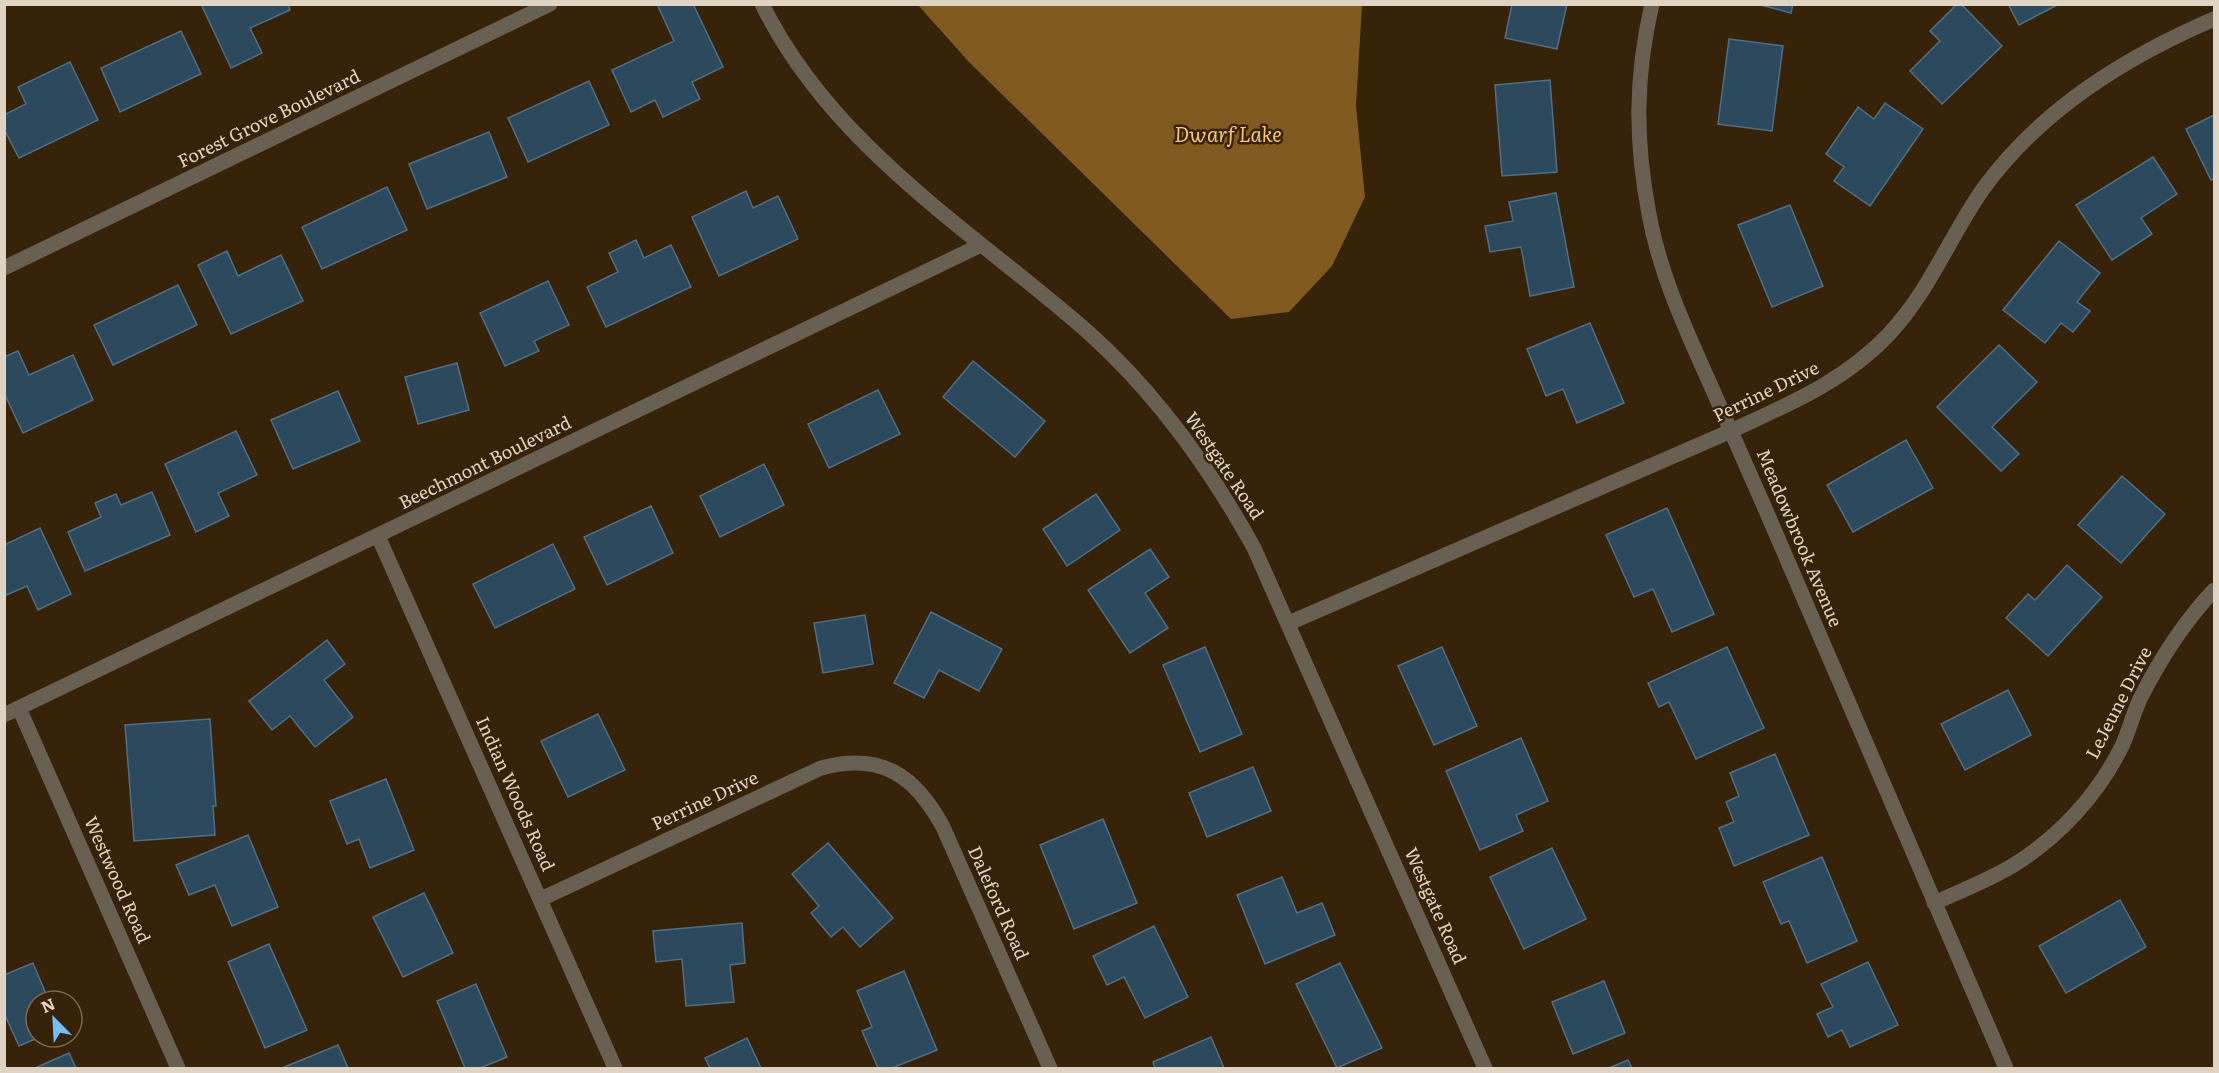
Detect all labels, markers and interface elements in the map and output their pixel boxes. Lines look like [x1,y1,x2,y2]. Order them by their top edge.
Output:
street label: Forest Grove Boulevard [172,62,364,174]
water label: Dwarf Lake [1174,118,1282,148]
street label: Perrine Drive [1708,353,1823,428]
street label: Westgate Road [1179,406,1271,525]
street label: Beechmont Boulevard [393,408,575,515]
street label: Meadowbrook Avenue [1751,444,1850,631]
street label: LeJeune Drive [2078,641,2158,763]
street label: Indian Woods Road [470,712,563,875]
street label: Perrine Drive [647,763,762,836]
street label: Westwood Road [78,812,158,947]
street label: Daleford Road [962,841,1037,964]
street label: Westgate Road [1399,843,1474,968]
north arrow [24,989,84,1049]
text: N [36,991,59,1018]

